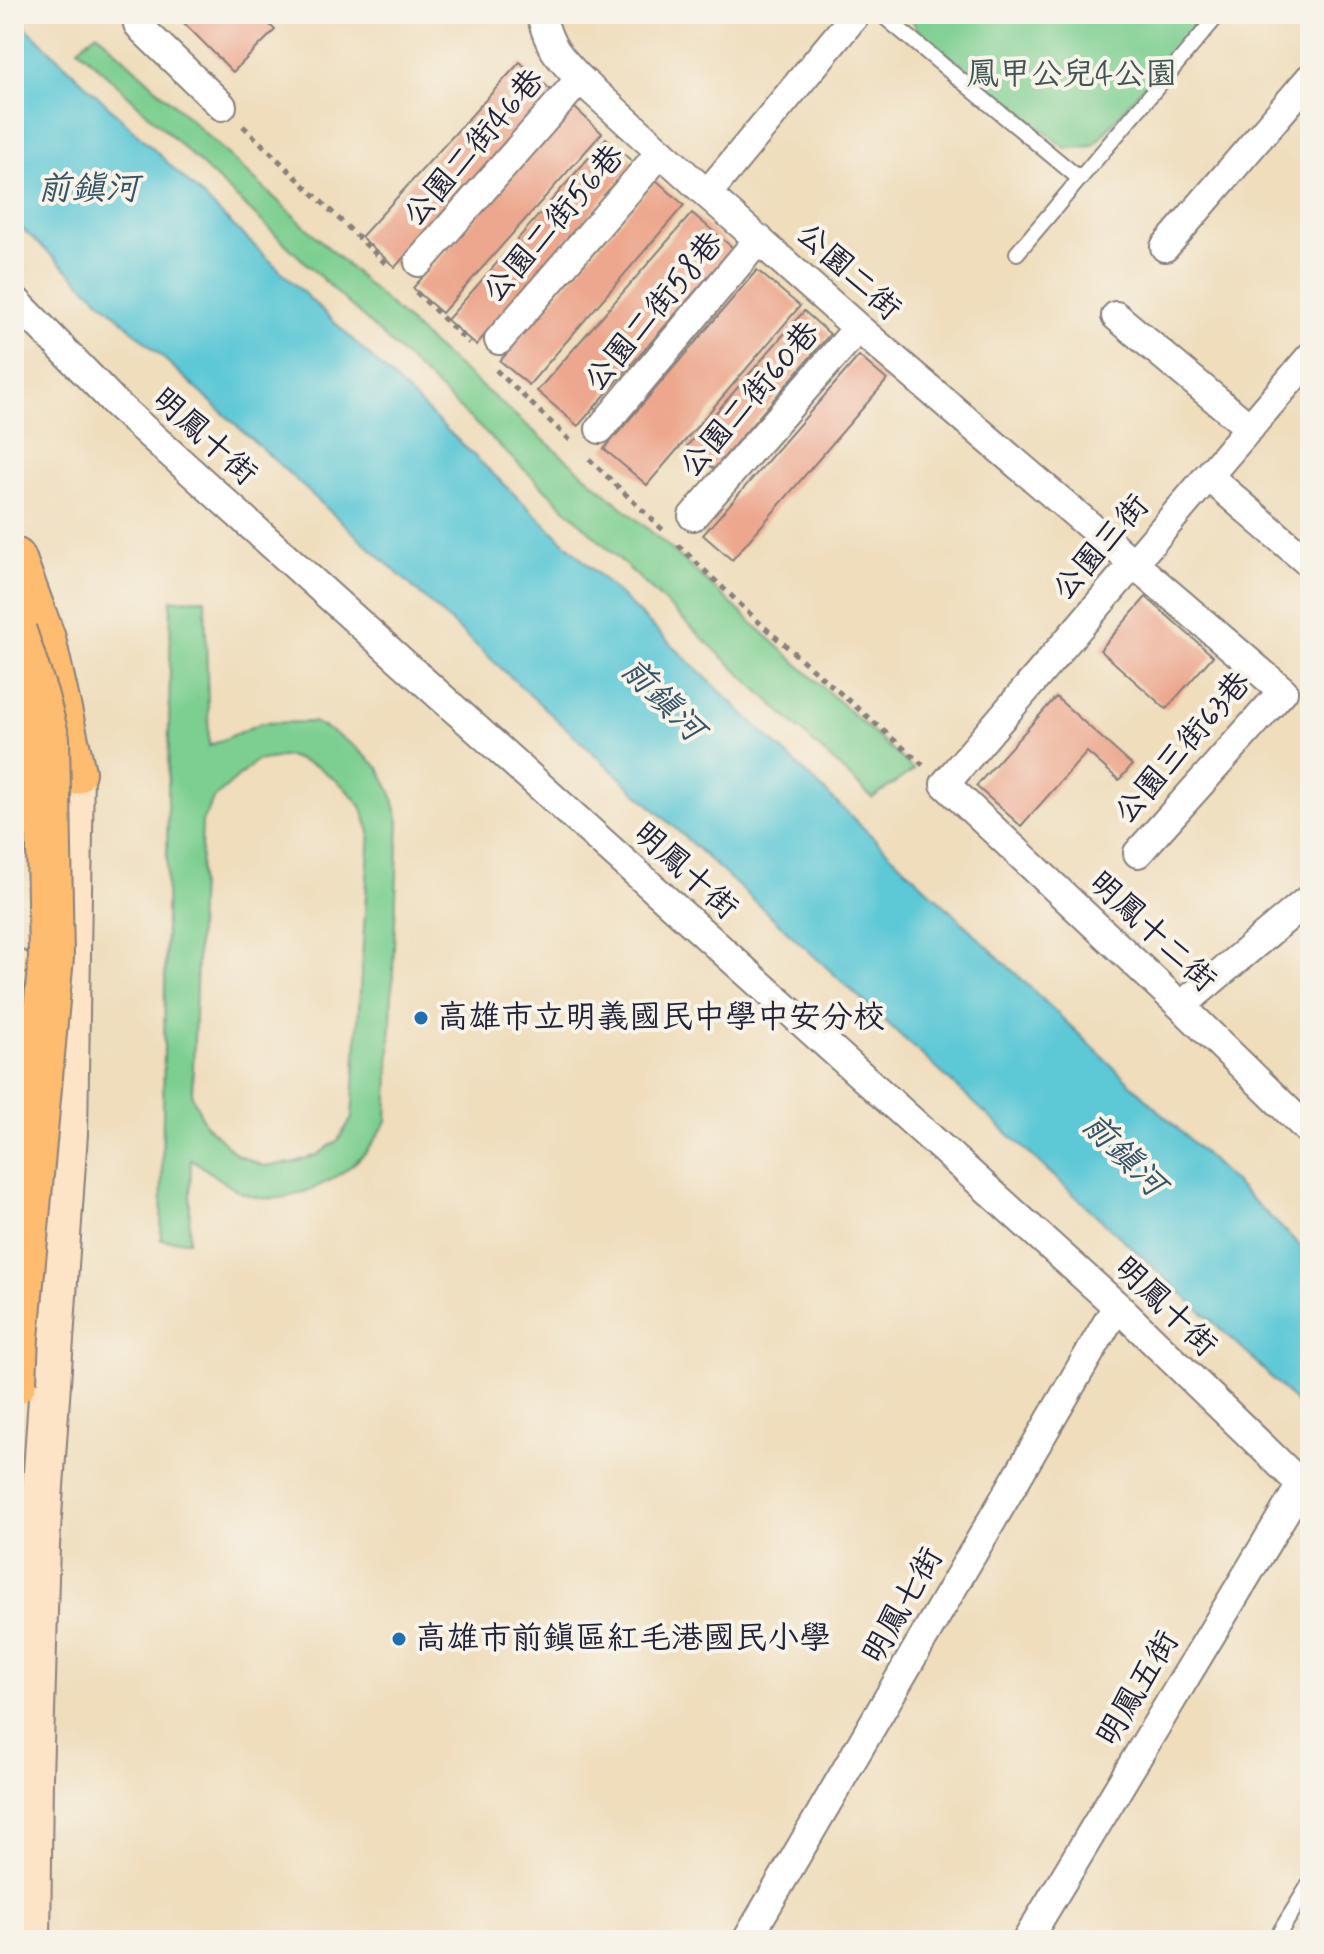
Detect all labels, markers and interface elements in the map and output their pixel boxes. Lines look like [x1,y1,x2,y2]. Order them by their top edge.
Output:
park label: 鳳甲公兒4公園 [967,54,1177,96]
street label: 公園二街46巷 [394,60,554,236]
street label: 公園二街56巷 [474,136,634,312]
water label: 前鎮河 [37,167,144,212]
street label: 公園二街 [786,214,910,330]
street label: 公園二街58巷 [575,223,733,401]
street label: 公園二街60巷 [670,313,830,487]
street label: 明鳳十街 [142,379,266,495]
street label: 公園三街 [1043,486,1159,610]
water label: 前鎮河 [610,648,718,756]
street label: 公園三街63巷 [1105,663,1261,833]
street label: 明鳳十街 [623,813,747,929]
street label: 明鳳十二街 [1079,862,1225,1002]
place label: 高雄市立明義國民中學中安分校 [437,997,885,1039]
marker: 高雄市立明義國民中學中安分校 [412,1009,430,1027]
water label: 前鎮河 [1071,1103,1179,1211]
street label: 明鳳十街 [1104,1247,1226,1367]
street label: 明鳳七街 [853,1540,953,1672]
place label: 高雄市前鎮區紅毛港國民小學 [415,1618,831,1660]
street label: 明鳳五街 [1087,1623,1189,1755]
marker: 高雄市前鎮區紅毛港國民小學 [390,1630,408,1648]

